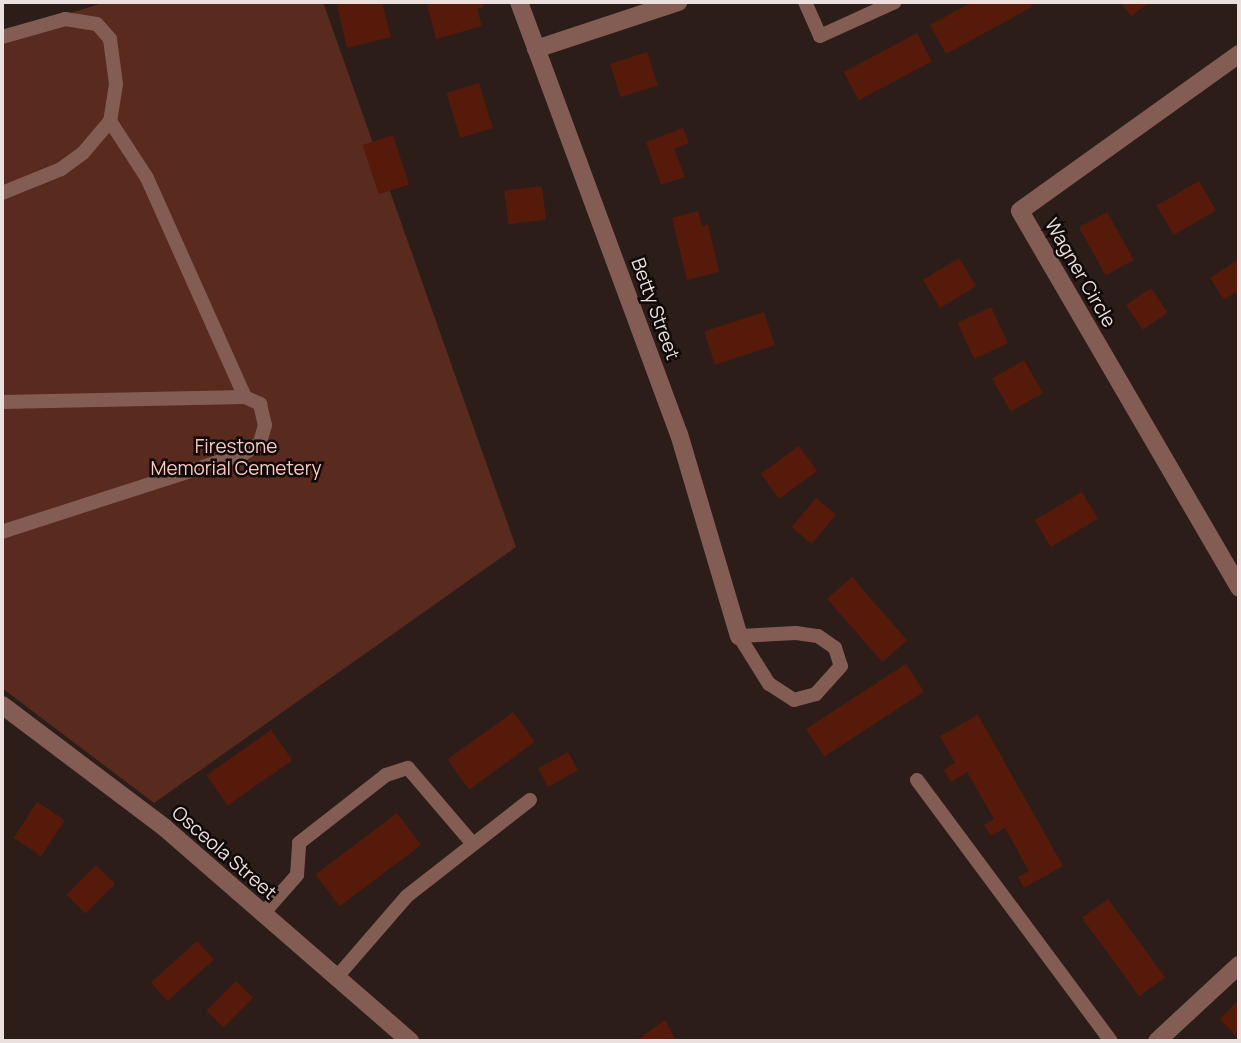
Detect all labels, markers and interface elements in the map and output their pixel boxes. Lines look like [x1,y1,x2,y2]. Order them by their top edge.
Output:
street label: Wagner Circle [1040,214,1120,332]
street label: Betty Street [626,255,684,363]
park label: Firestone Memorial Cemetery [151,436,321,480]
street label: Osceola Street [167,801,281,905]

